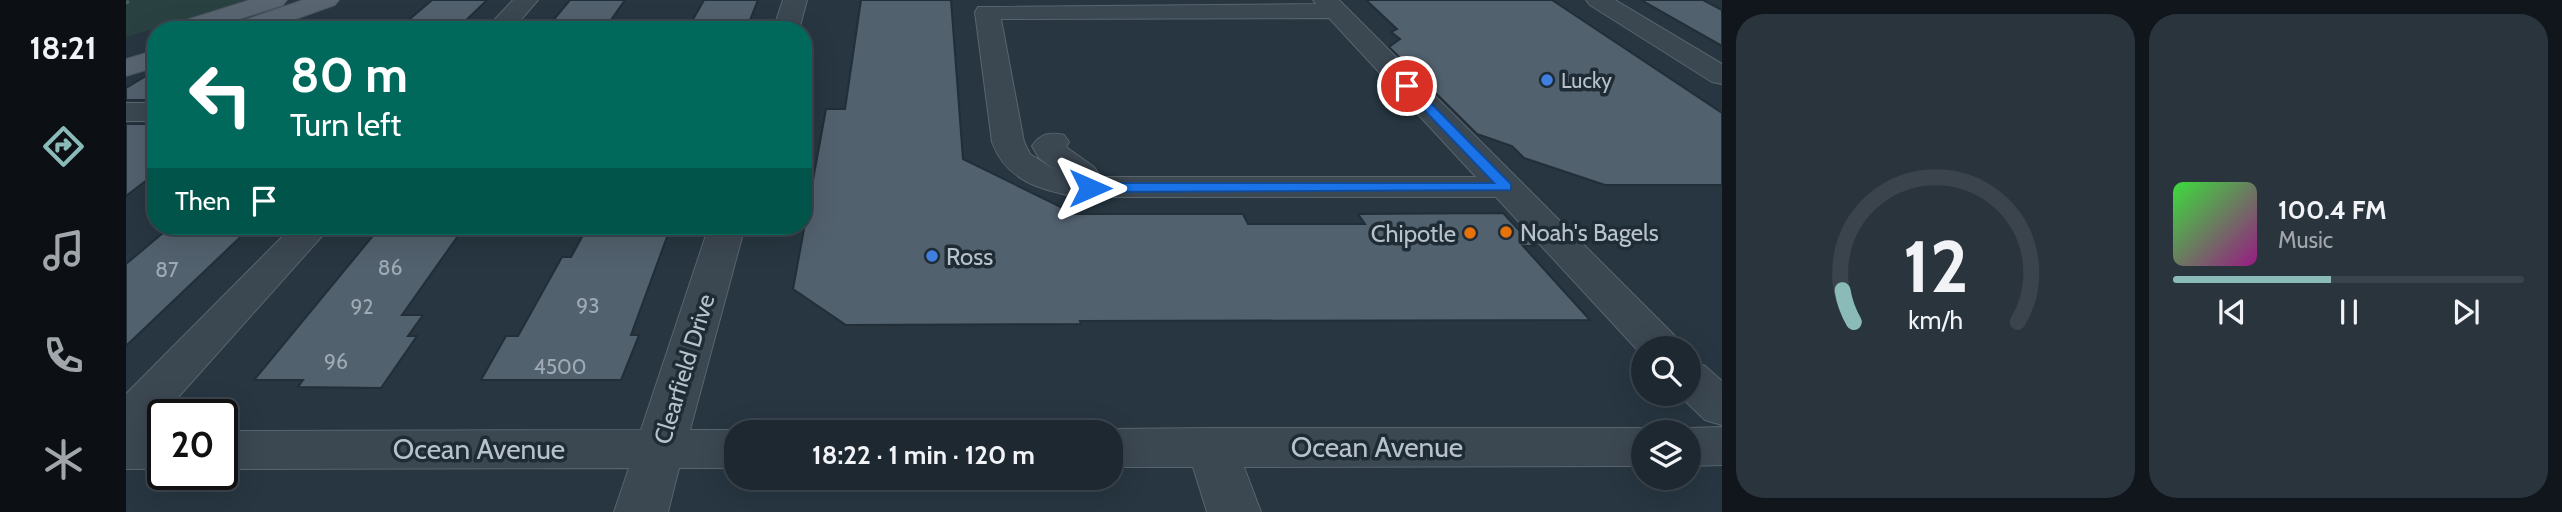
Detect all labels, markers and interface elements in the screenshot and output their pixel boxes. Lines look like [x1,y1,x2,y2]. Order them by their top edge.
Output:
text: 18:21 [30,28,96,67]
text: 80 m [290,45,408,104]
icon: left [175,49,266,140]
pin [1377,56,1437,116]
icon: arrive [1388,67,1426,105]
place label: Lucky [1561,68,1612,93]
marker: Lucky [1539,72,1555,88]
text: Turn left [290,105,401,144]
icon: directions [39,122,88,171]
position arrow [1053,151,1127,225]
icon: arrive [245,182,283,220]
text: Then [175,185,231,217]
text: 100.4 FM [2278,194,2387,226]
place label: Noah's Bagels [1520,218,1659,247]
place label: Chipotle [1371,219,1456,248]
text: 12 [1903,222,1968,310]
marker: Noah's Bagels [1498,224,1514,240]
marker: Chipotle [1462,225,1478,241]
icon: music [39,226,88,275]
text: Music [2278,226,2333,254]
place label: Ross [946,242,993,271]
marker: Ross [924,248,940,264]
house number: 86 [378,255,402,280]
house number: 87 [155,257,179,282]
street label: Clearfield Drive [647,291,721,447]
house number: 93 [576,293,600,318]
icon: previous [2213,293,2251,331]
icon: pause [2330,293,2368,331]
icon: next [2447,293,2485,331]
house number: 92 [351,294,373,319]
text: km/h [1908,305,1963,335]
icon: phone [39,331,88,380]
map controls [1631,336,1701,490]
button: search [1631,336,1701,406]
house number: 96 [324,349,348,374]
house number: 4500 [534,354,586,379]
speed limit sign: 20 [147,399,238,490]
button: layers [1631,420,1701,490]
street label: Ocean Avenue [1291,430,1463,464]
street label: Ocean Avenue [393,432,565,466]
icon: climate [39,435,88,484]
text: 18:22 · 1 min · 120 m [812,439,1035,471]

